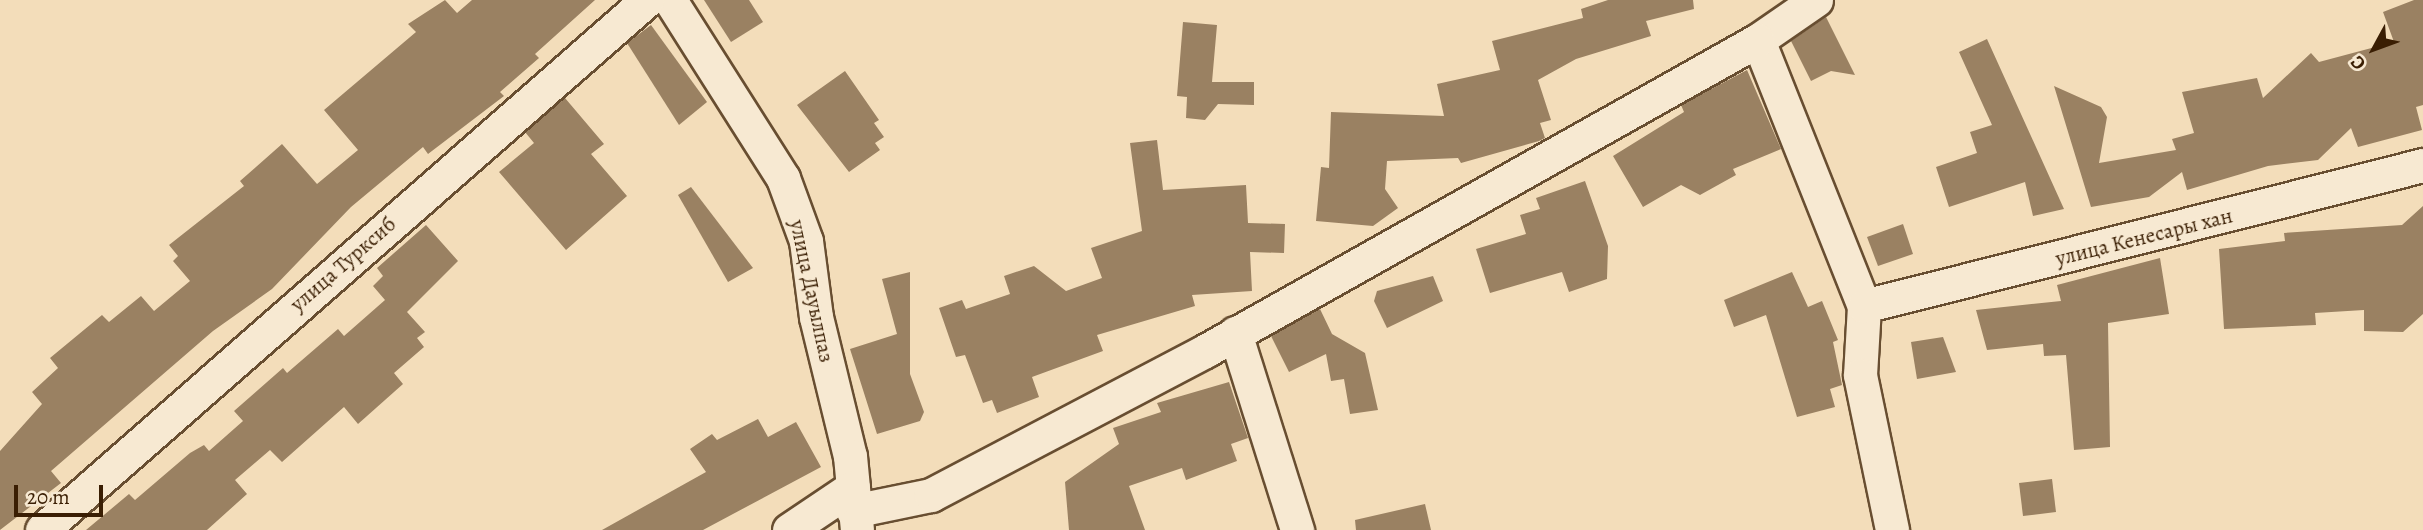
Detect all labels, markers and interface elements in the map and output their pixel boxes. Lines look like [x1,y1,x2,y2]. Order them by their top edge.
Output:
north arrow [2339,14,2409,84]
text: С [2344,50,2372,76]
street label: улица Кенесары хан [2053,203,2235,271]
street label: улица Турксиб [285,211,401,317]
street label: улица Дауылпаз [785,217,839,365]
scale bar [18,470,107,514]
text: 20 m [27,483,70,511]

